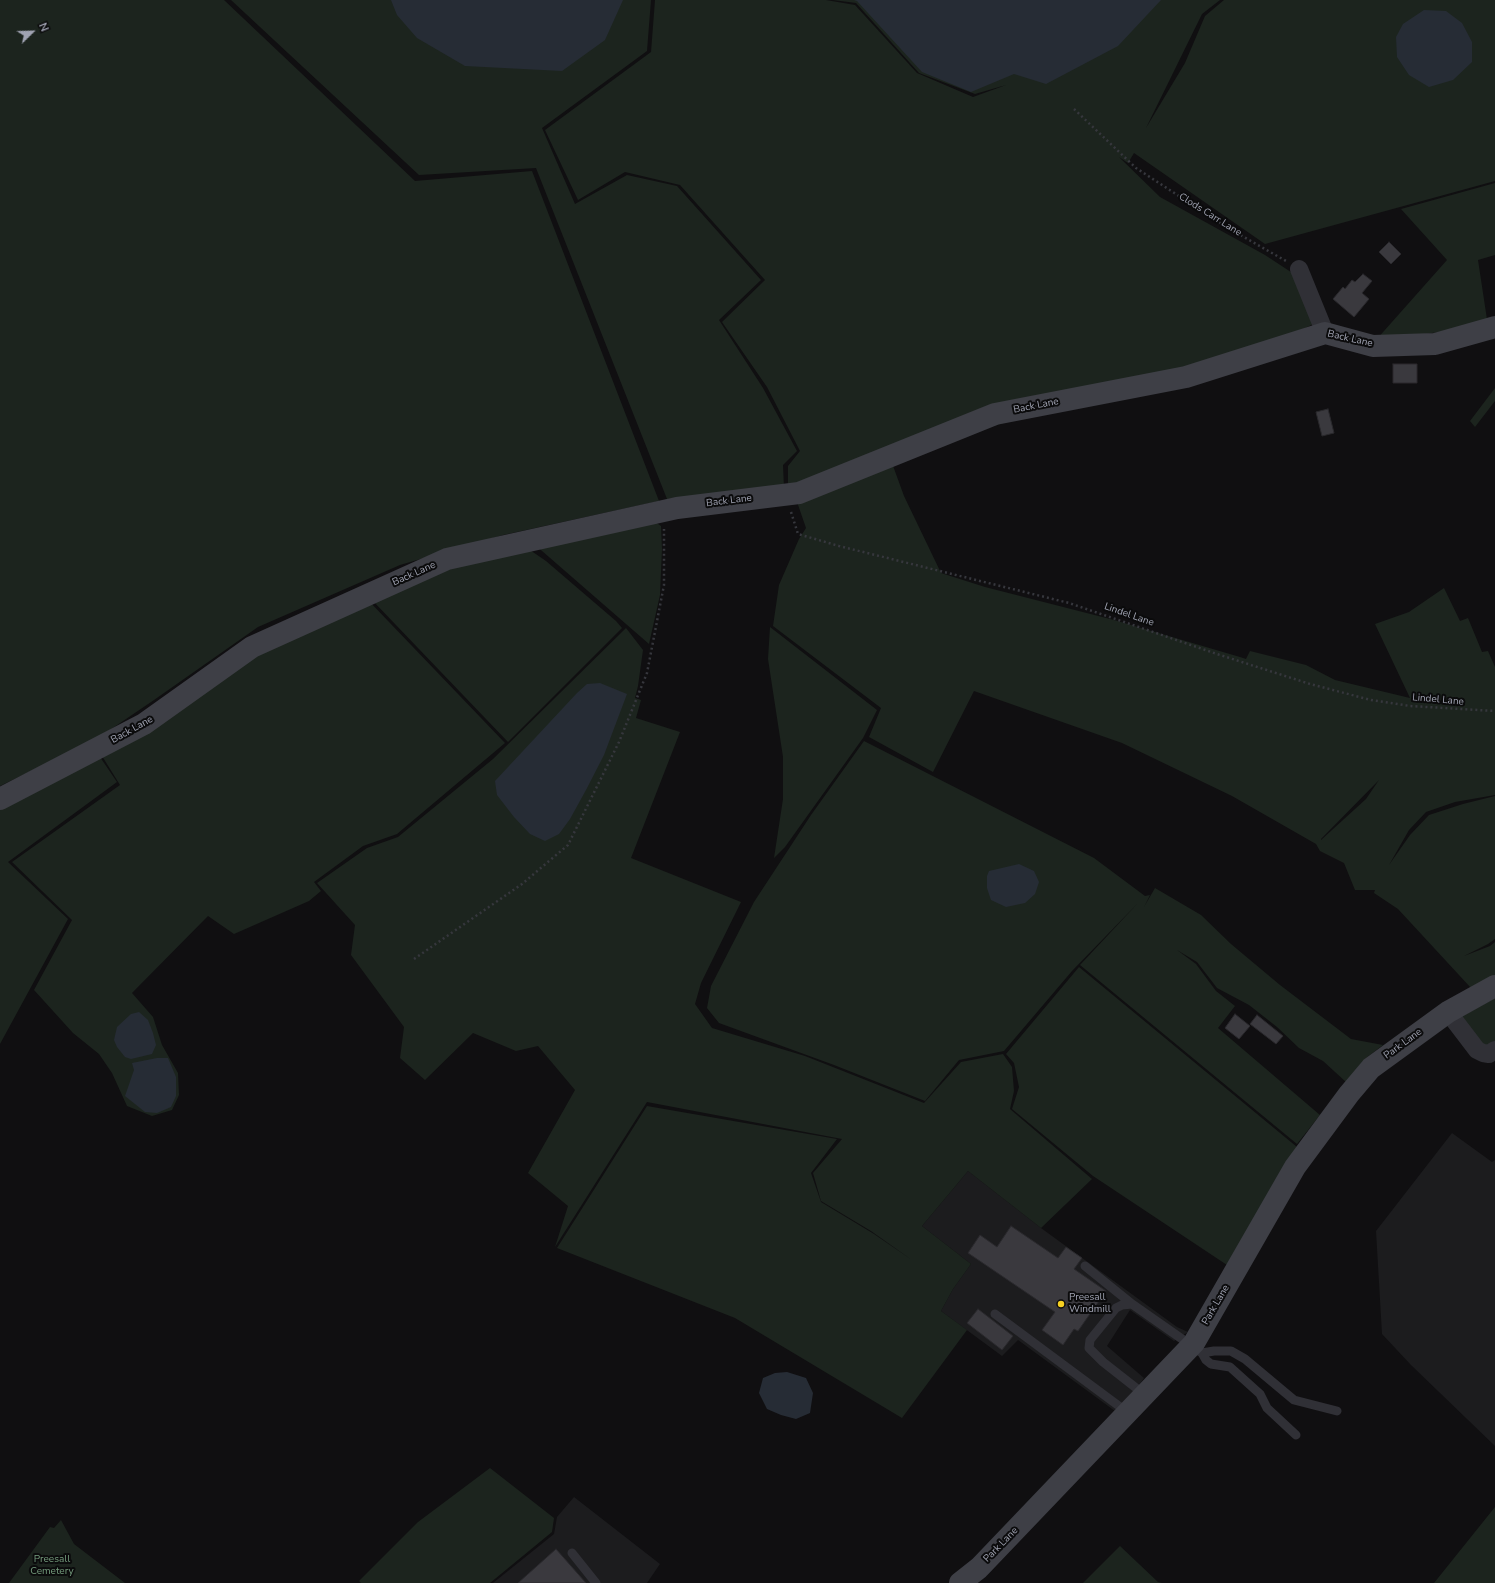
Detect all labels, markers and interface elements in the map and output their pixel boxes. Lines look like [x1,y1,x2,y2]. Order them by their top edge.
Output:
north arrow [12,12,52,52]
text: N [35,20,52,34]
street label: Clods Carr Lane [1176,191,1244,239]
street label: Back Lane [1326,328,1374,350]
street label: Back Lane [1012,396,1060,416]
street label: Back Lane [705,492,753,510]
street label: Back Lane [391,559,437,589]
street label: Lindel Lane [1103,601,1155,629]
street label: Lindel Lane [1412,692,1464,708]
street label: Back Lane [109,714,155,746]
street label: Park Lane [1382,1026,1424,1062]
street label: Park Lane [1200,1283,1232,1327]
place label: Preesall Windmill [1069,1292,1111,1316]
marker: Preesall Windmill [1056,1299,1066,1309]
street label: Park Lane [981,1525,1021,1565]
park label: Preesall Cemetery [30,1554,74,1578]

